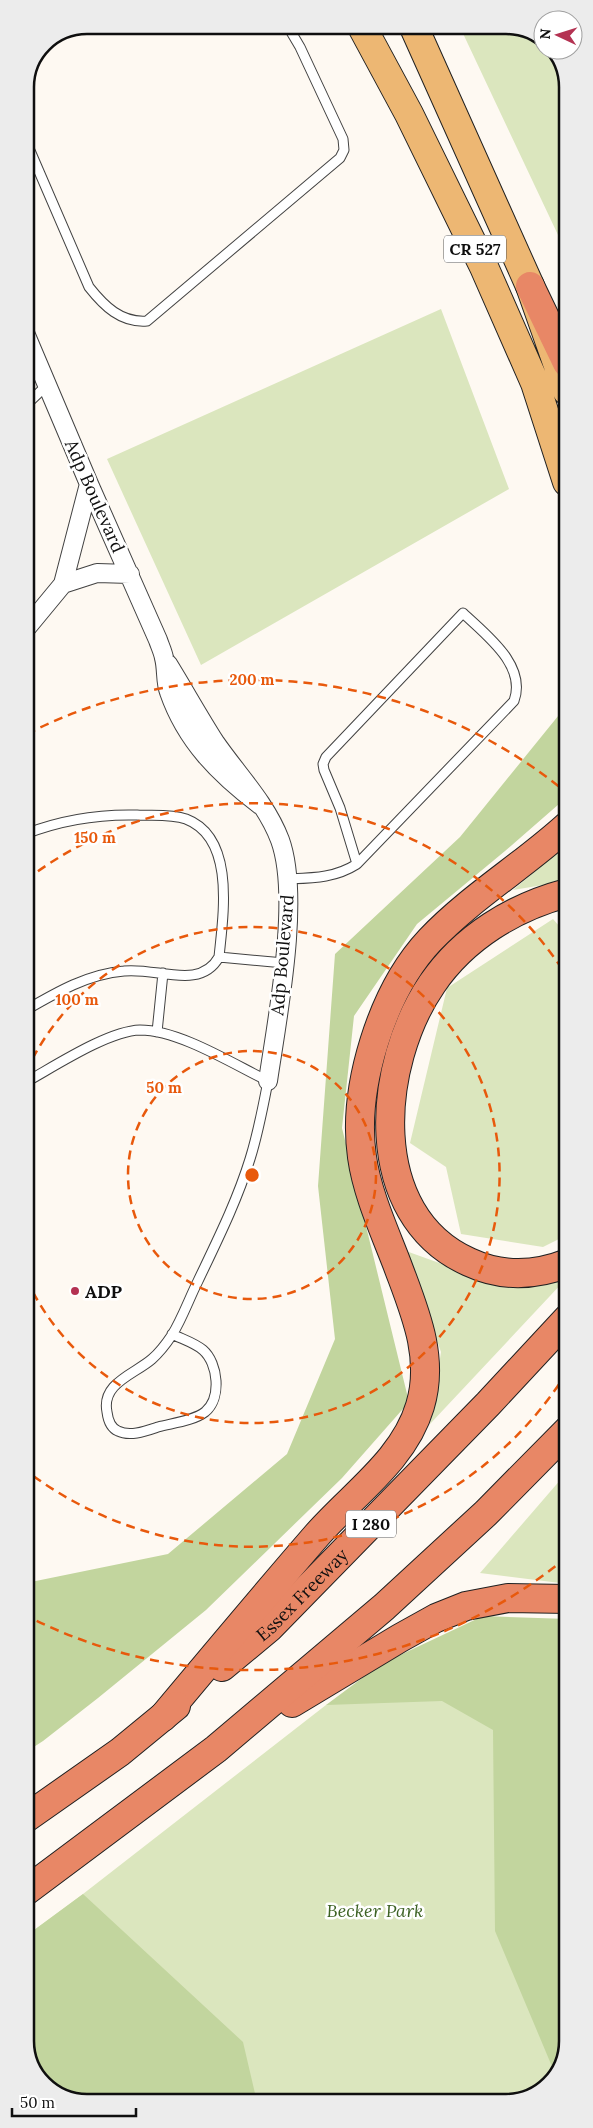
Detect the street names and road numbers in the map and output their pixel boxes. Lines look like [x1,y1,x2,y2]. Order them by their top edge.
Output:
road number: CR 527 [444,235,506,262]
street label: Adp Boulevard [59,435,130,556]
street label: Adp Boulevard [265,893,299,1017]
road number: I 280 [346,1510,396,1538]
street label: Essex Freeway [251,1543,353,1646]

